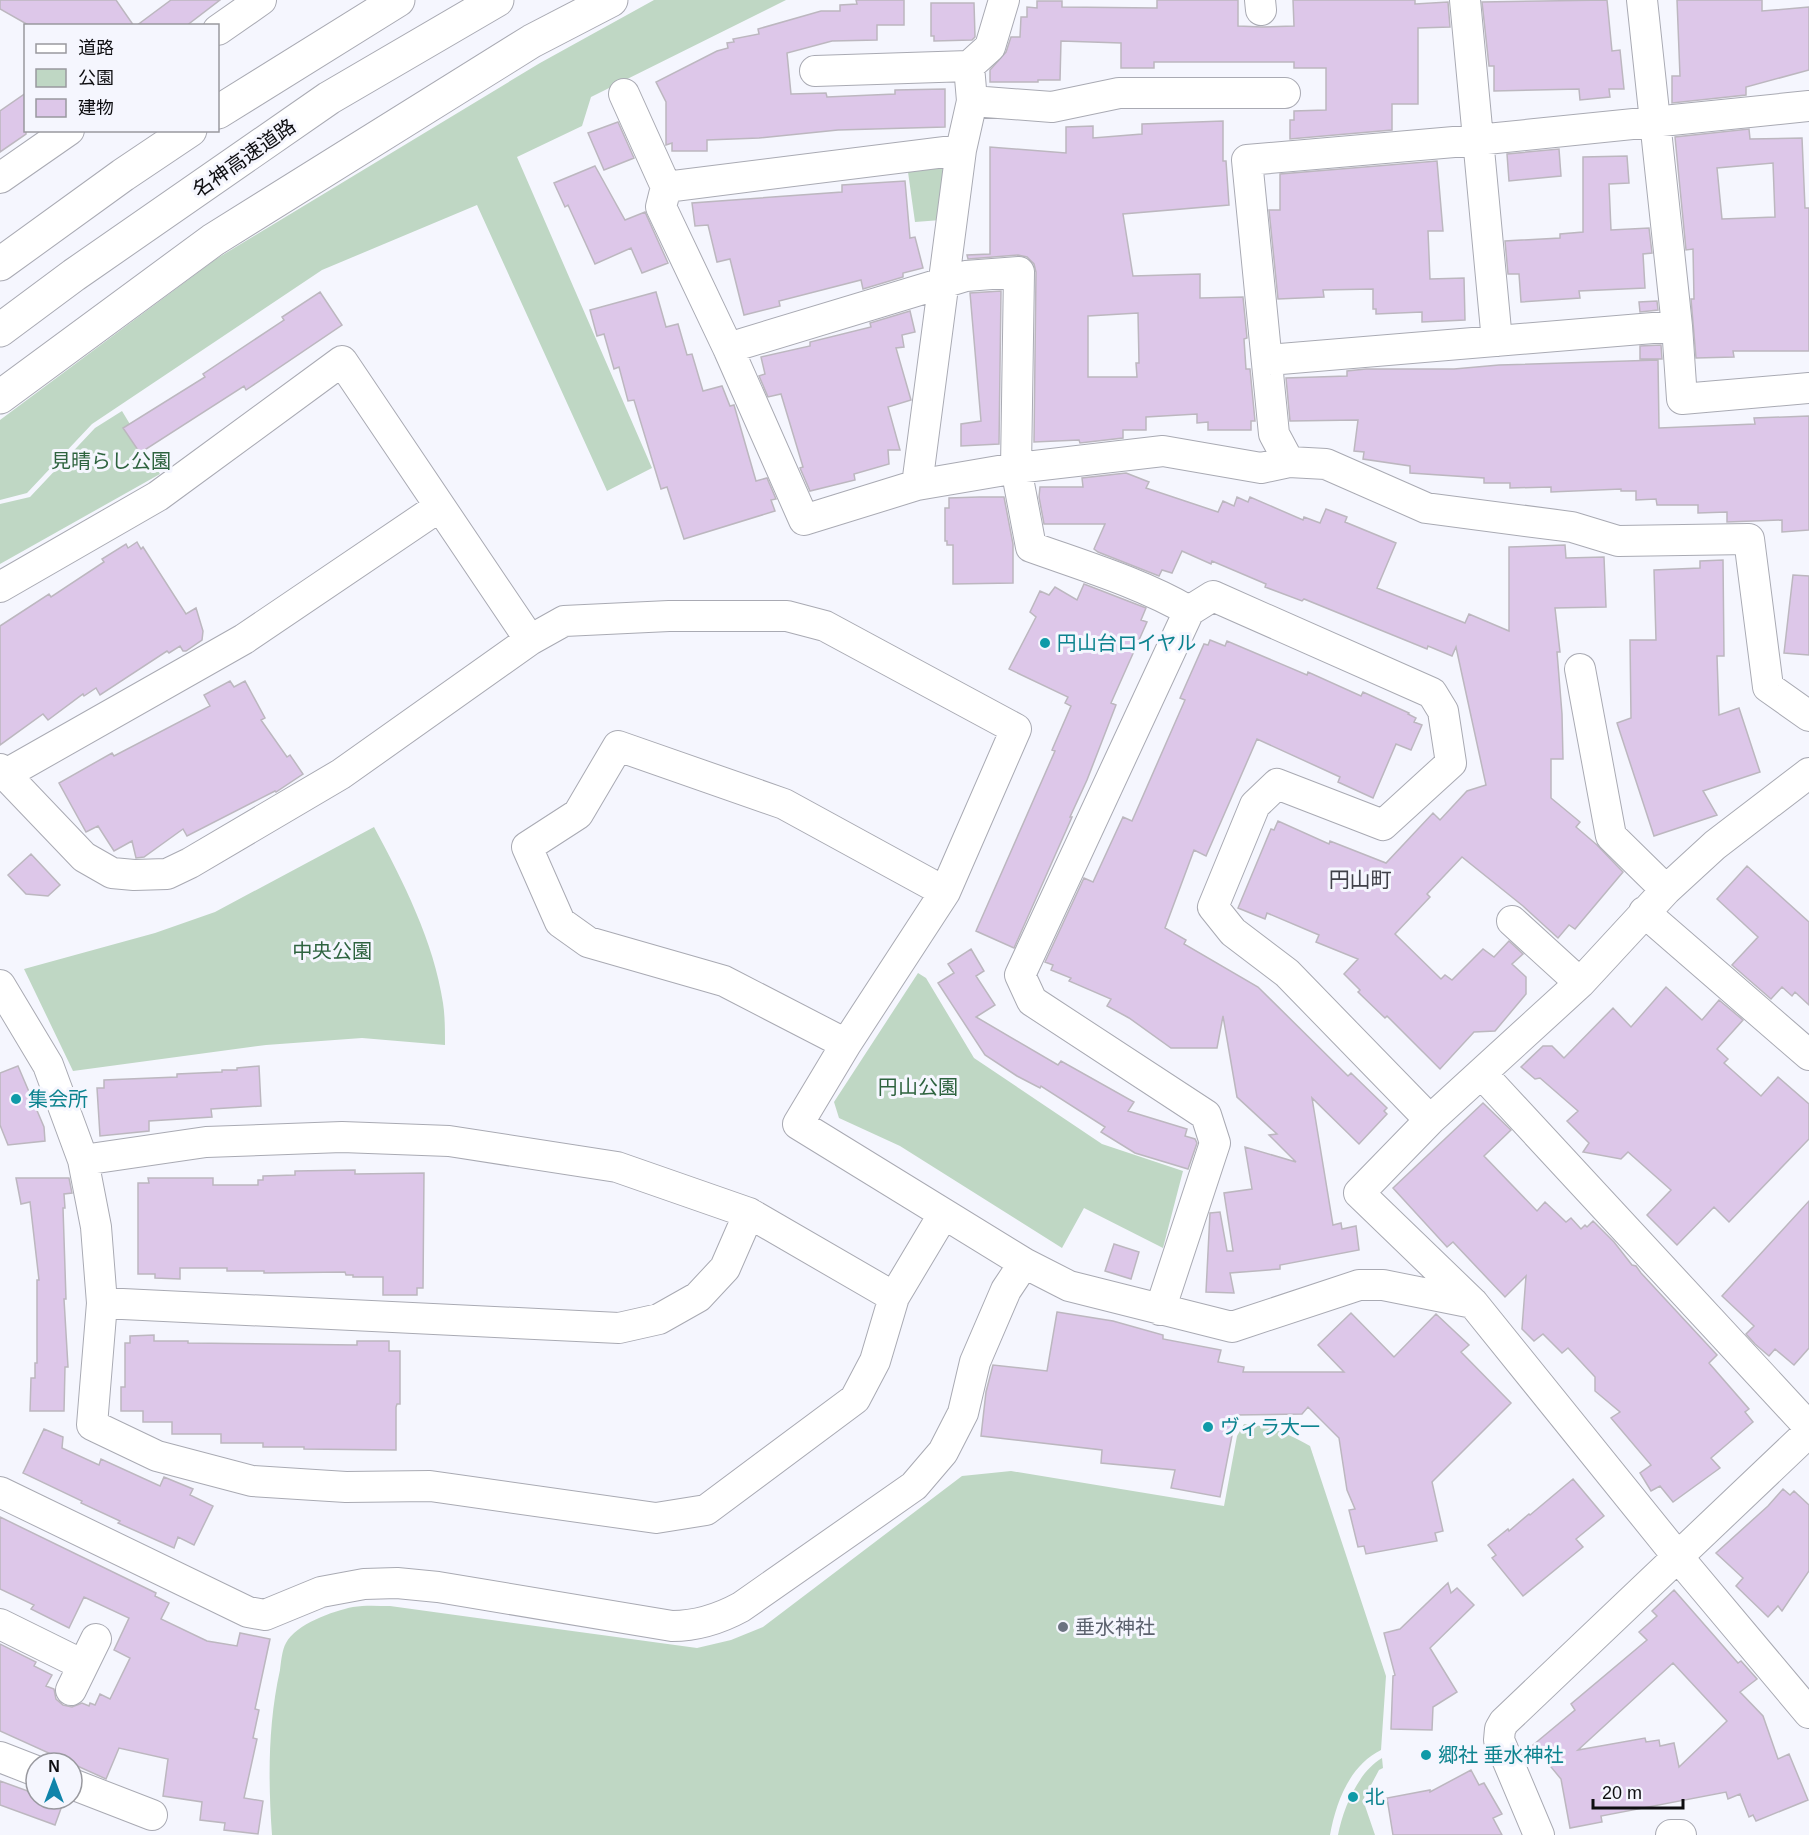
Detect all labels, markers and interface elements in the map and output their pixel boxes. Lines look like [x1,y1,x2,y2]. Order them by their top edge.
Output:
legend [24,24,219,132]
text: 道路 [78,38,114,58]
text: 公園 [78,68,114,88]
text: 建物 [78,98,114,118]
street label: 名神高速道路 [189,115,299,201]
park label: 見晴らし公園 [51,450,171,472]
place label: 円山台ロイヤル [1057,632,1196,654]
marker: 円山台ロイヤル [1038,636,1052,650]
district label: 円山町 [1329,868,1392,891]
park label: 中央公園 [292,940,372,962]
park label: 円山公園 [878,1076,958,1098]
place label: 集会所 [28,1088,88,1110]
marker: 集会所 [9,1092,23,1106]
place label: ヴィラ大一 [1220,1416,1320,1438]
marker: ヴィラ大一 [1201,1420,1215,1434]
place label: 垂水神社 [1075,1616,1155,1638]
marker: 垂水神社 [1056,1620,1070,1634]
place label: 郷社 垂水神社 [1438,1744,1564,1766]
marker: 郷社 垂水神社 [1419,1748,1433,1762]
north arrow [24,1751,84,1811]
text: N [48,1758,60,1775]
scale bar [1593,1772,1683,1810]
text: 20 m [1602,1783,1642,1803]
place label: 北 [1365,1786,1385,1808]
marker: 北 [1346,1790,1360,1804]

